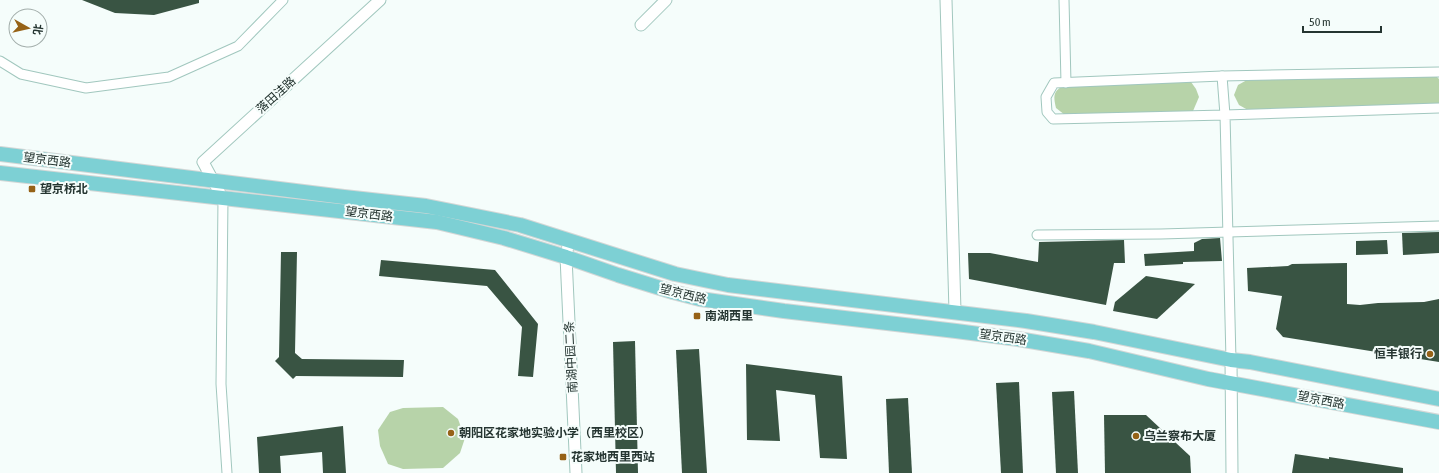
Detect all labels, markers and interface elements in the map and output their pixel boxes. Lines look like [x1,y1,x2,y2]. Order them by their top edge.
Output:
north arrow [8,8,48,48]
scale bar [1303,8,1381,34]
text: 50 m [1309,15,1331,29]
text: 北 [31,23,45,36]
street label: 落田洼路 [253,74,299,116]
street label: 望京西路 [22,150,72,170]
place label: 望京桥北 [40,182,88,196]
marker: 望京桥北 [27,184,37,194]
street label: 望京西路 [344,204,394,224]
street label: 望京西路 [658,281,708,307]
place label: 南湖西里 [705,309,753,323]
marker: 南湖西里 [692,311,702,321]
street label: 南湖中园二条 [562,321,580,393]
street label: 望京西路 [978,327,1028,347]
place label: 恒丰银行 [1374,347,1422,361]
marker: 恒丰银行 [1425,349,1435,359]
street label: 望京西路 [1296,389,1346,411]
place label: 朝阳区花家地实验小学（西里校区） [459,426,651,440]
marker: 朝阳区花家地实验小学（西里校区） [446,428,456,438]
place label: 乌兰察布大厦 [1144,429,1216,443]
marker: 乌兰察布大厦 [1131,431,1141,441]
place label: 花家地西里西站 [571,450,655,464]
marker: 花家地西里西站 [558,452,568,462]

